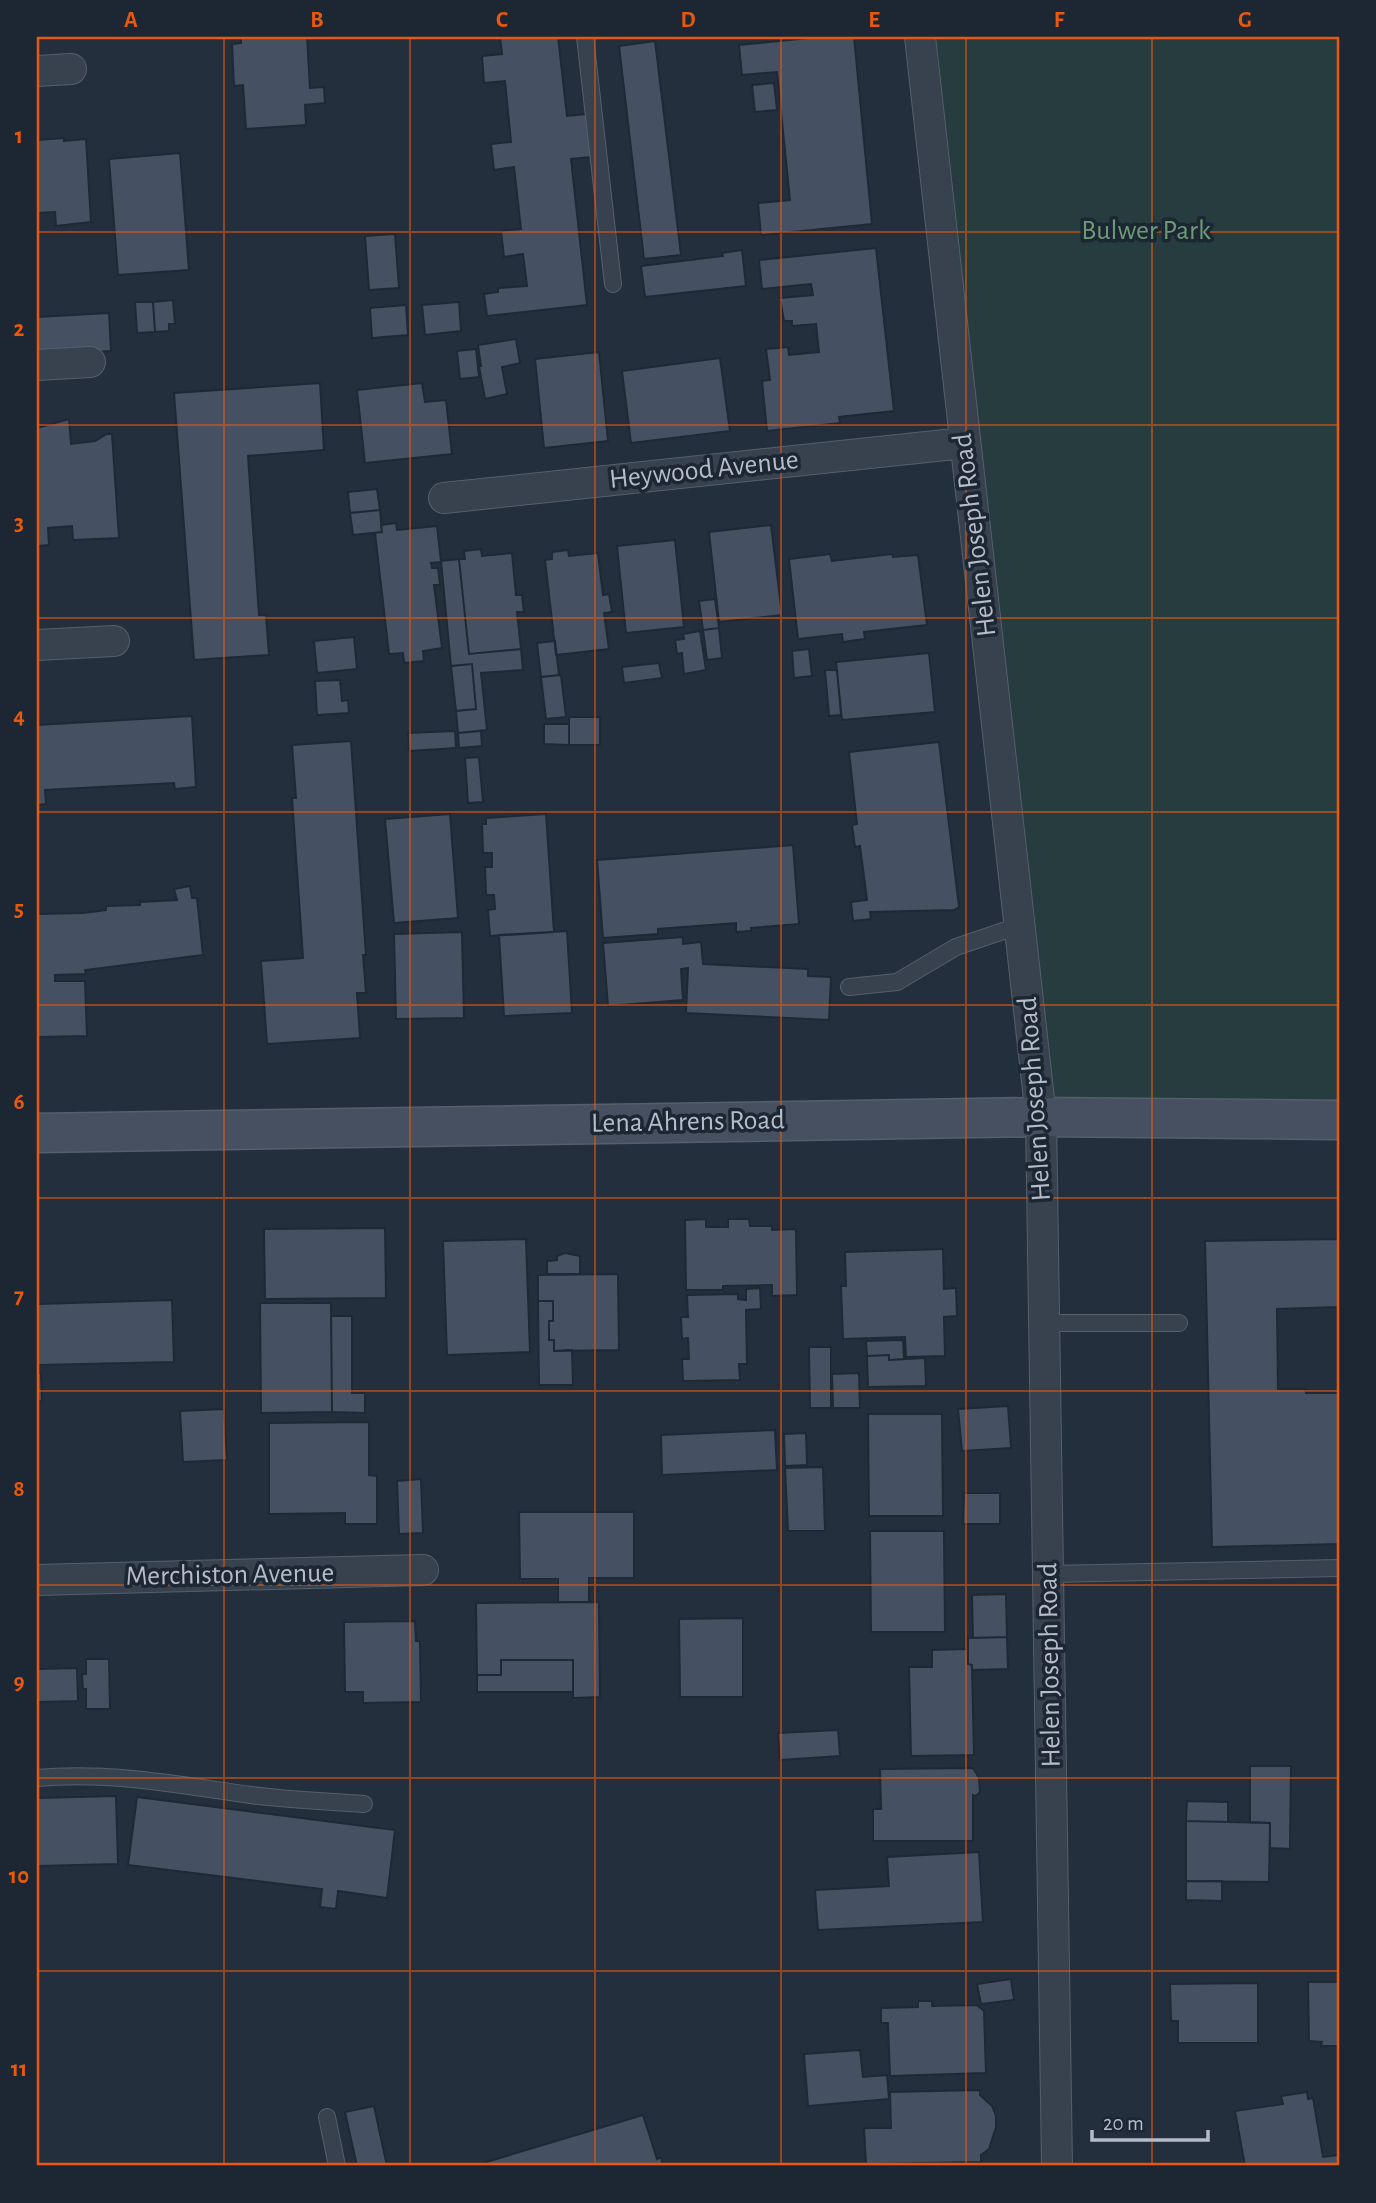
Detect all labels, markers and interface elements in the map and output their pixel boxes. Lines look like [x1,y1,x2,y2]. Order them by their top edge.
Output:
text: A [124,9,138,32]
text: B [310,9,324,32]
text: C [496,9,508,32]
text: D [680,9,696,32]
text: E [868,9,880,32]
text: F [1054,9,1065,32]
text: G [1238,9,1252,32]
text: 1 [15,125,23,148]
park label: Bulwer Park [1081,217,1211,245]
text: 2 [14,318,25,341]
street label: Helen Joseph Road [949,432,1001,638]
street label: Heywood Avenue [608,446,800,494]
text: 3 [14,512,24,535]
text: 4 [13,705,25,728]
text: 5 [14,898,24,921]
street label: Helen Joseph Road [1014,996,1056,1202]
text: 6 [13,1091,25,1114]
street label: Lena Ahrens Road [591,1106,785,1138]
text: 7 [14,1285,24,1308]
text: 8 [13,1478,25,1501]
street label: Merchiston Avenue [125,1559,335,1591]
street label: Helen Joseph Road [1034,1562,1066,1768]
text: 9 [13,1671,25,1694]
text: 10 [9,1865,29,1888]
text: 11 [11,2058,27,2081]
scale bar [1092,2098,1208,2142]
text: 20 m [1103,2113,1144,2134]

